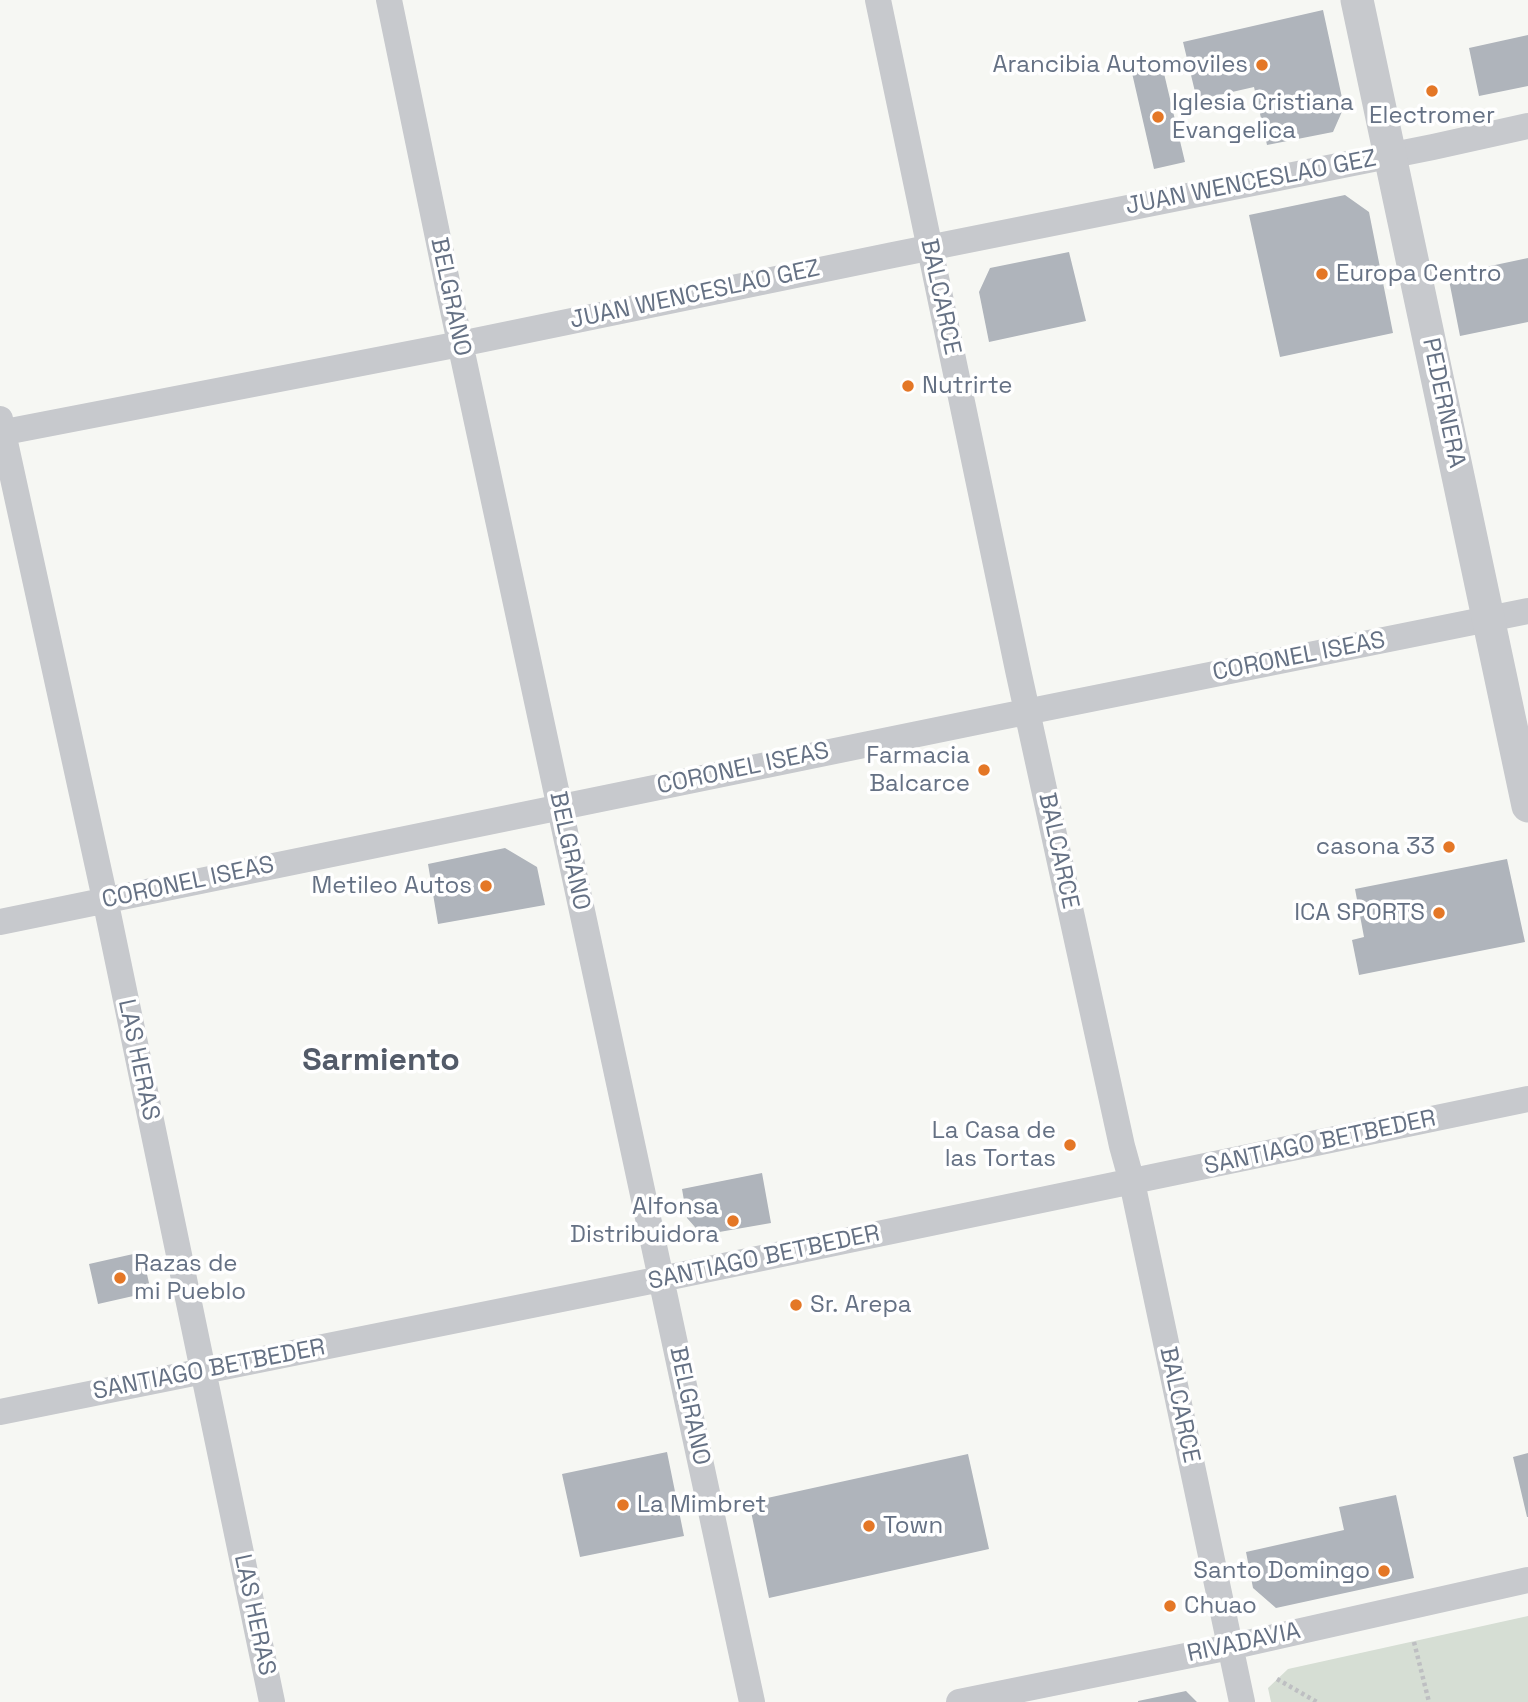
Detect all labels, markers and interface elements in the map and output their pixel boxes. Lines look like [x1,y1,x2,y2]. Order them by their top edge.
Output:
place label: Arancibia Automoviles [992,51,1248,79]
marker: Arancibia Automoviles [1254,57,1270,73]
marker: Electromer [1424,83,1440,99]
place label: Iglesia Cristiana Evangelica [1172,89,1354,145]
place label: Electromer [1369,102,1495,130]
marker: Iglesia Cristiana Evangelica [1150,109,1166,125]
street label: JUAN WENCESLAO GEZ [1123,145,1379,221]
street label: BELGRANO [423,235,477,359]
street label: BALCARCE [914,236,966,358]
street label: JUAN WENCESLAO GEZ [567,254,823,336]
place label: Europa Centro [1336,260,1502,288]
marker: Europa Centro [1314,266,1330,282]
street label: PEDERNERA [1415,335,1471,471]
place label: Nutrirte [922,372,1012,400]
marker: Nutrirte [900,378,916,394]
street label: CORONEL ISEAS [1210,626,1388,688]
street label: CORONEL ISEAS [654,737,832,801]
place label: Farmacia Balcarce [866,742,970,798]
marker: Farmacia Balcarce [976,762,992,778]
street label: BELGRANO [542,789,596,913]
street label: BALCARCE [1032,790,1084,912]
place label: casona 33 [1316,833,1435,861]
marker: casona 33 [1441,839,1457,855]
street label: CORONEL ISEAS [99,851,277,915]
place label: Metileo Autos [312,872,472,900]
marker: Metileo Autos [478,878,494,894]
place label: ICA SPORTS [1294,899,1425,927]
marker: ICA SPORTS [1431,905,1447,921]
street label: LAS HERAS [111,997,165,1123]
district label: Sarmiento [302,1042,460,1080]
street label: SANTIAGO BETBEDER [1202,1104,1438,1182]
place label: La Casa de las Tortas [932,1117,1056,1173]
marker: La Casa de las Tortas [1062,1137,1078,1153]
place label: Alfonsa Distribuidora [570,1193,719,1249]
marker: Alfonsa Distribuidora [725,1213,741,1229]
street label: SANTIAGO BETBEDER [646,1219,882,1297]
place label: Razas de mi Pueblo [134,1250,246,1306]
marker: Razas de mi Pueblo [112,1270,128,1286]
place label: Sr. Arepa [810,1291,912,1319]
marker: Sr. Arepa [788,1297,804,1313]
street label: SANTIAGO BETBEDER [90,1333,328,1407]
street label: BELGRANO [662,1344,716,1468]
street label: BALCARCE [1153,1344,1205,1466]
place label: La Mimbret [637,1491,766,1519]
marker: La Mimbret [615,1497,631,1513]
place label: Town [883,1512,943,1540]
marker: Town [861,1518,877,1534]
street label: LAS HERAS [227,1552,281,1678]
place label: Santo Domingo [1193,1557,1370,1585]
marker: Santo Domingo [1376,1563,1392,1579]
place label: Chuao [1184,1592,1257,1620]
marker: Chuao [1162,1598,1178,1614]
street label: RIVADAVIA [1185,1617,1303,1669]

